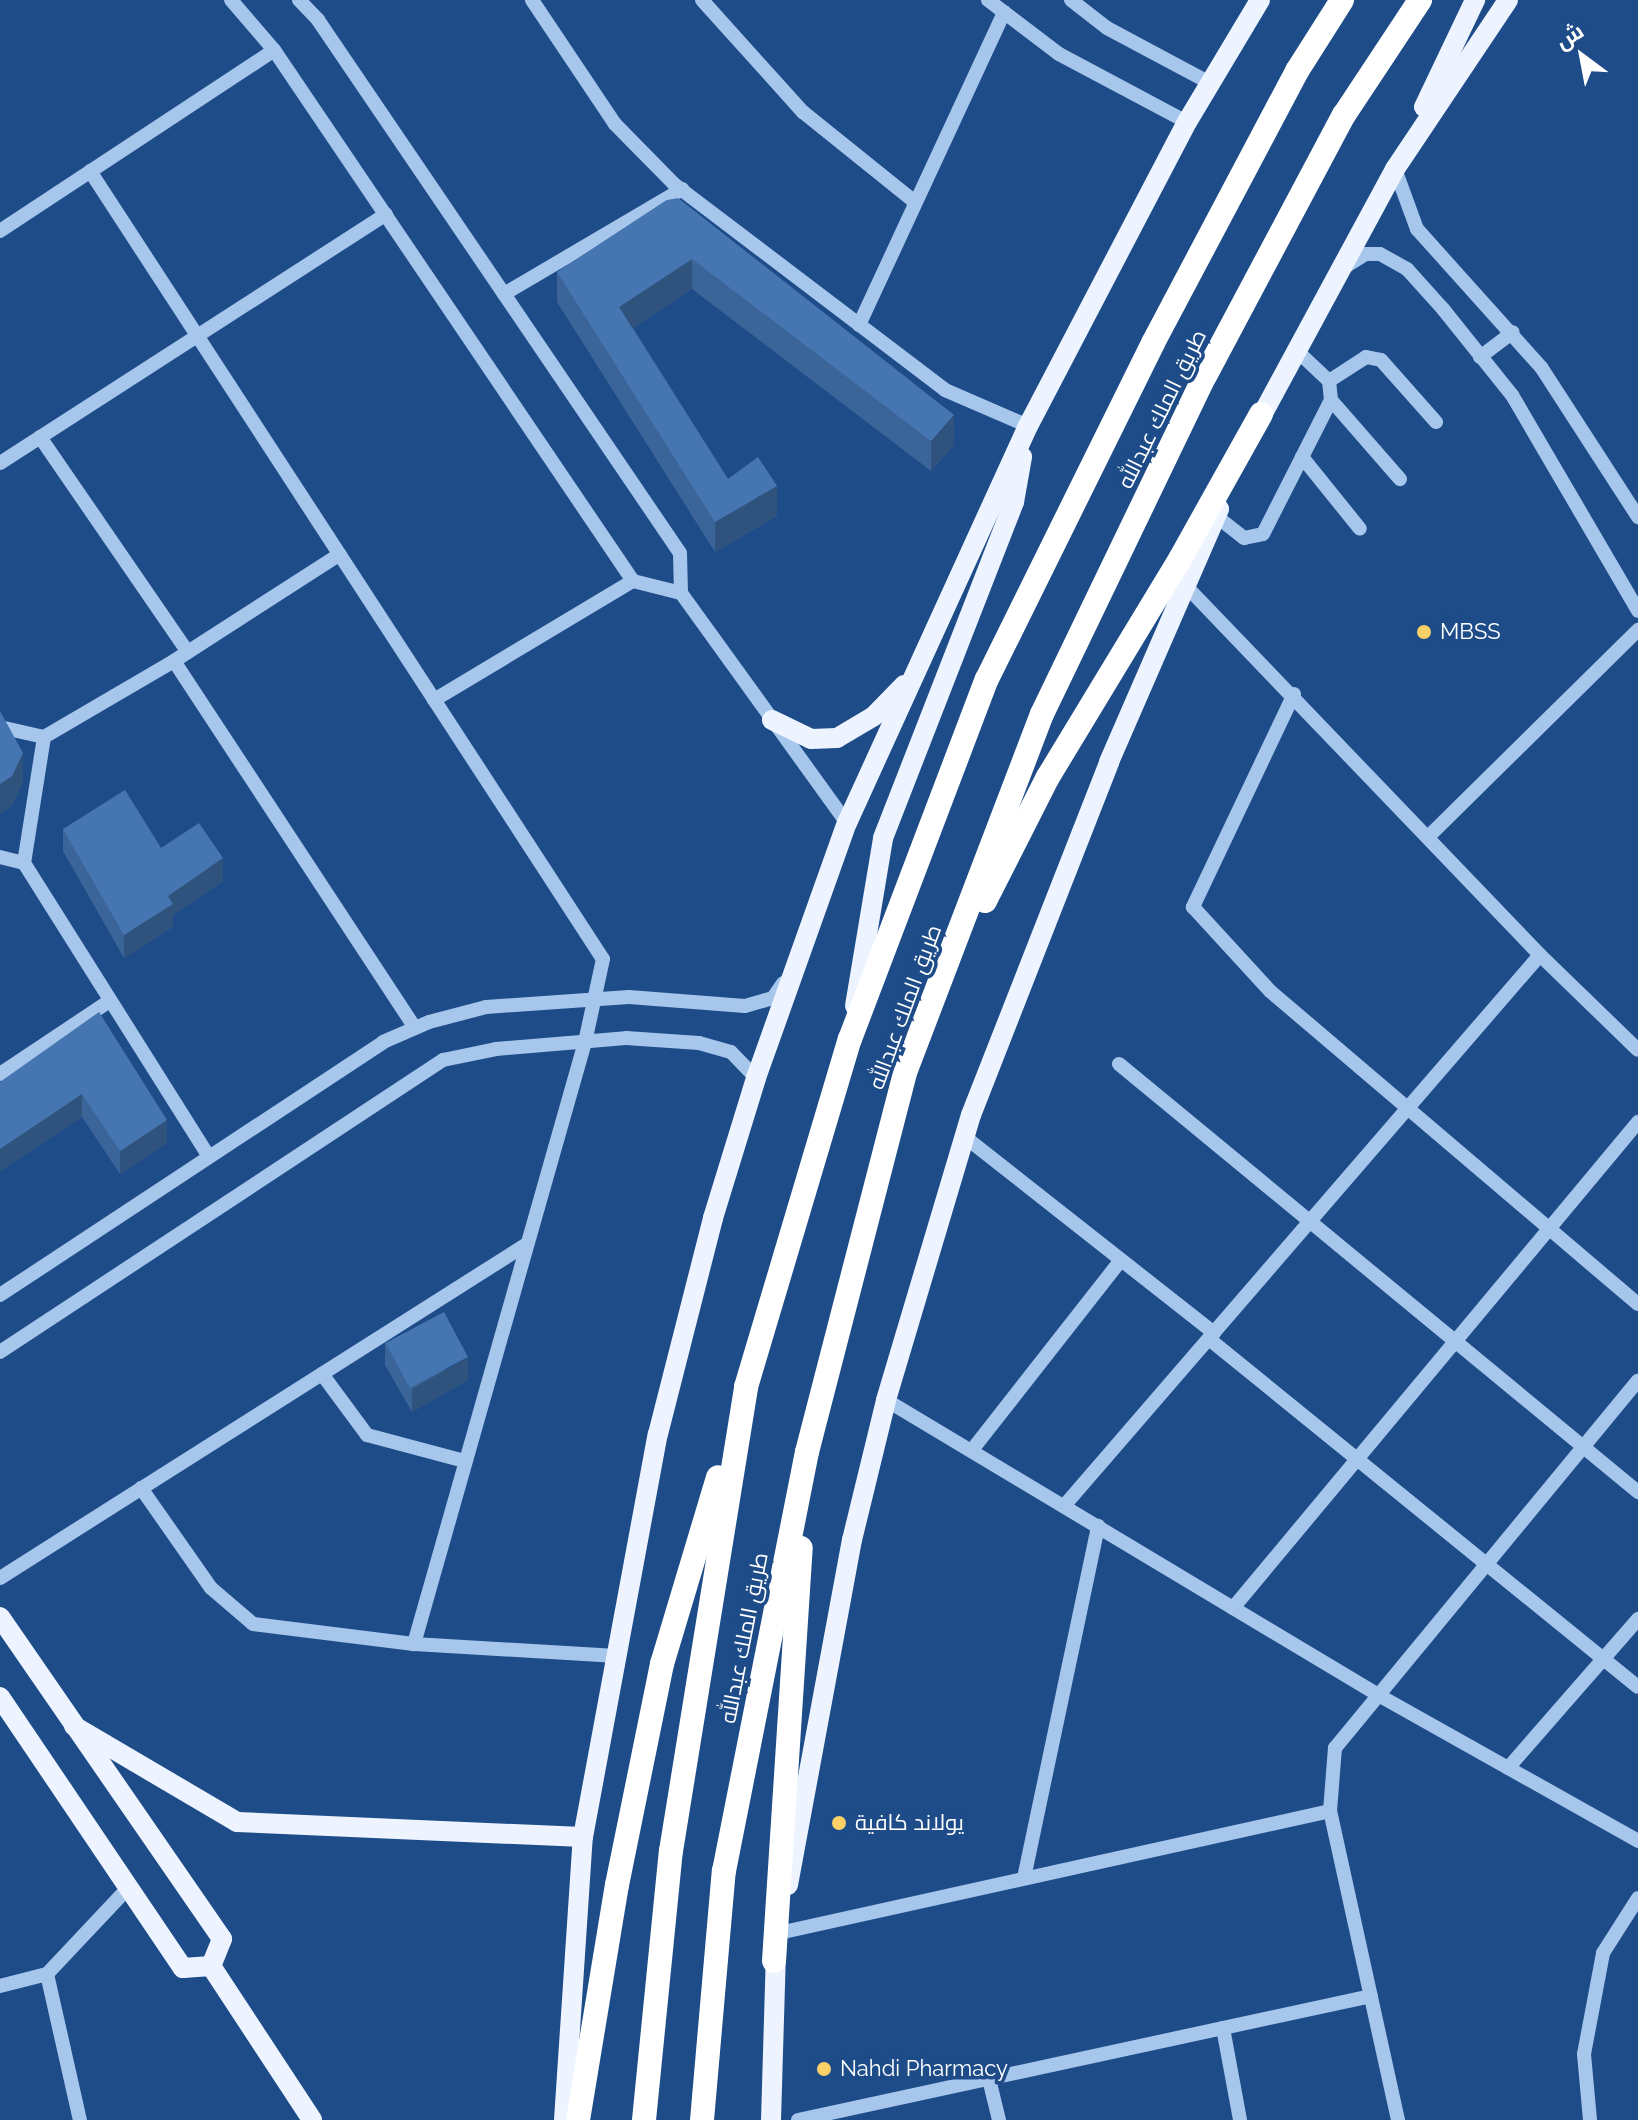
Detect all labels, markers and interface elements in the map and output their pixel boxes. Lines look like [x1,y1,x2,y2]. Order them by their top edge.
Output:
north arrow [1542,16,1622,96]
text: ش [1550,17,1588,54]
street label: طريق الملك عبدالله [1112,325,1212,493]
place label: MBSS [1440,619,1501,645]
marker: MBSS [1415,623,1433,641]
street label: طريق الملك عبدالله [863,921,947,1093]
street label: طريق الملك عبدالله [714,1550,774,1726]
place label: يولاند كافية [855,1810,964,1836]
marker: يولاند كافية [830,1814,848,1832]
place label: Nahdi Pharmacy [840,2056,1008,2082]
marker: Nahdi Pharmacy [815,2060,833,2078]

